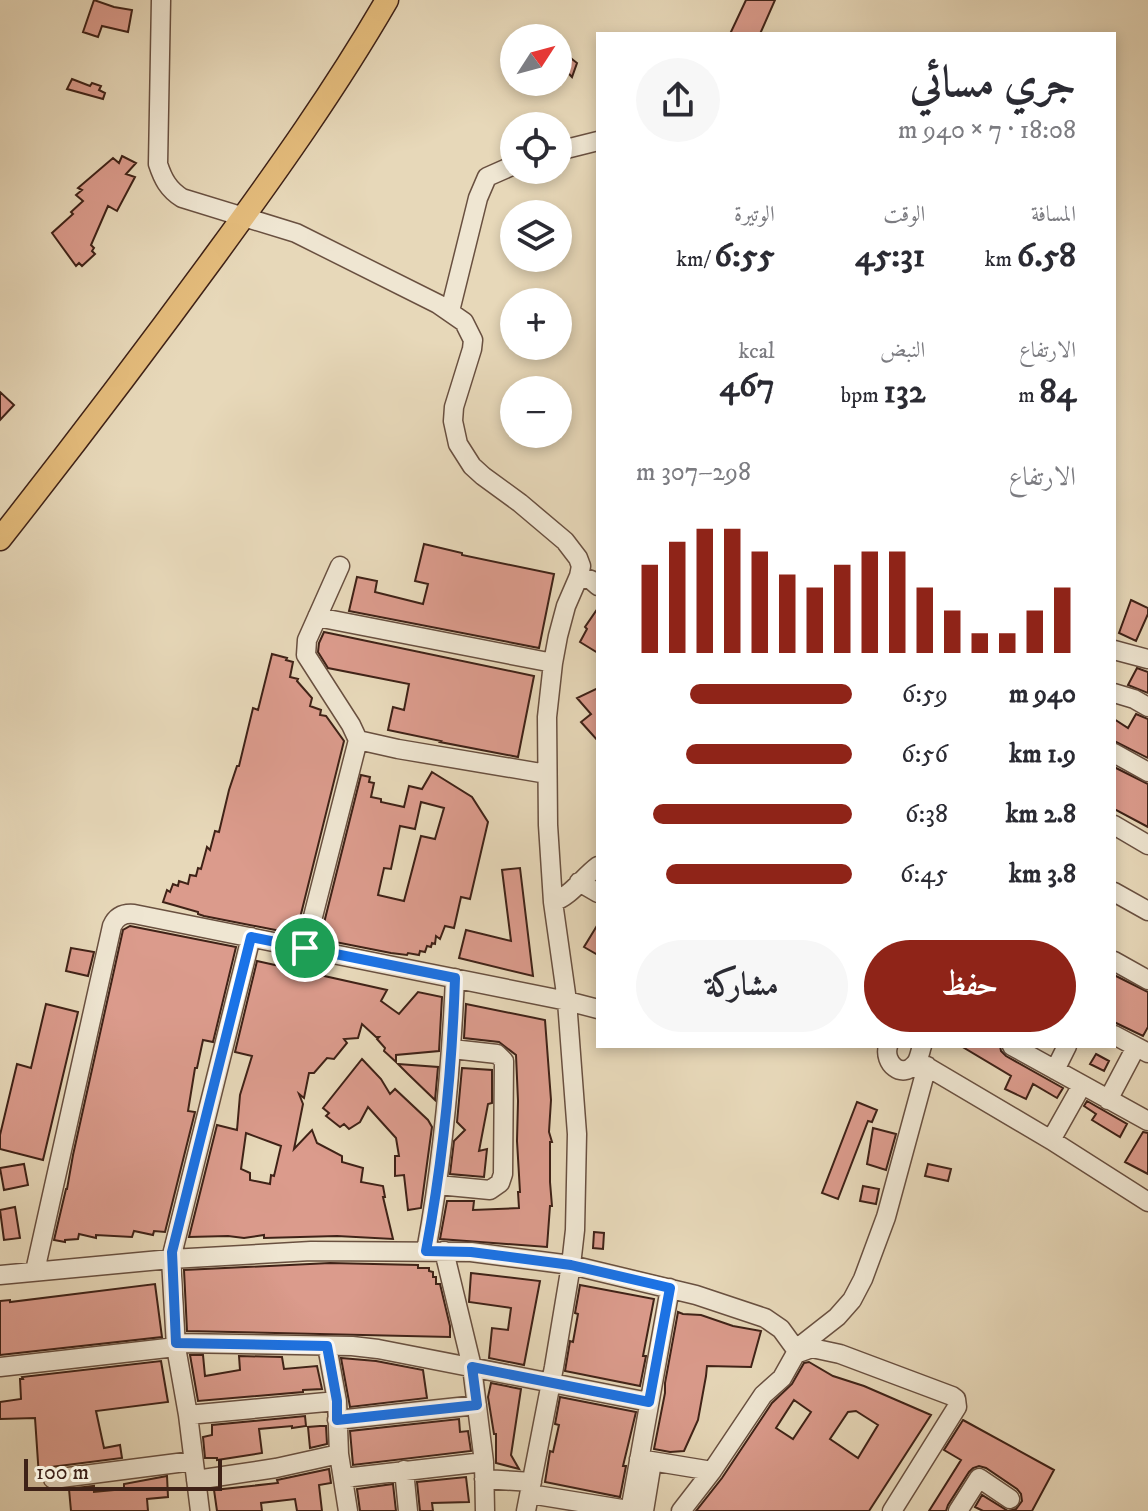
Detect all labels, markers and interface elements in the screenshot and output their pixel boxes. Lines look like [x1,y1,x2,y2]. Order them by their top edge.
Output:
north arrow [500,24,572,96]
map controls [500,24,572,448]
text: جري مسائي [910,56,1076,111]
button: share [636,58,720,142]
button: locate [500,112,572,184]
text: 18:08 · 7 × 940 m [898,114,1076,147]
button: layers [500,200,572,272]
text: الوتيرة [734,201,775,228]
text: الوقت [883,201,925,228]
text: المسافة [1031,201,1076,228]
text: 6:55 [714,235,775,277]
text: 45:31 [855,235,925,277]
text: 6.58 [1017,235,1076,277]
text: /km [676,246,714,273]
text: km [985,246,1017,273]
button: + [500,288,572,360]
text: النبض [880,337,925,364]
text: الارتفاع [1019,337,1076,364]
text: kcal [739,338,775,365]
text: 467 [719,365,775,407]
text: 132 [883,371,925,413]
text: 84 [1039,371,1076,413]
button: − [500,376,572,448]
text: bpm [841,382,883,409]
text: m [1018,382,1039,409]
text: 298–307 m [636,456,751,489]
text: الارتفاع [1009,461,1076,494]
text: 6:59 [902,678,948,711]
text: 940 m [1009,678,1076,711]
text: 6:56 [901,738,948,771]
text: 1.9 km [1009,738,1076,771]
text: 6:38 [905,798,948,831]
text: 2.8 km [1006,798,1076,831]
text: 6:45 [900,858,948,891]
text: 3.8 km [1009,858,1076,891]
pin [271,914,339,982]
icon: arrive [283,926,327,970]
button: مشاركة [636,940,848,1032]
button: حفظ [864,940,1076,1032]
scale bar [24,1455,222,1491]
text: 100 m [36,1459,89,1486]

